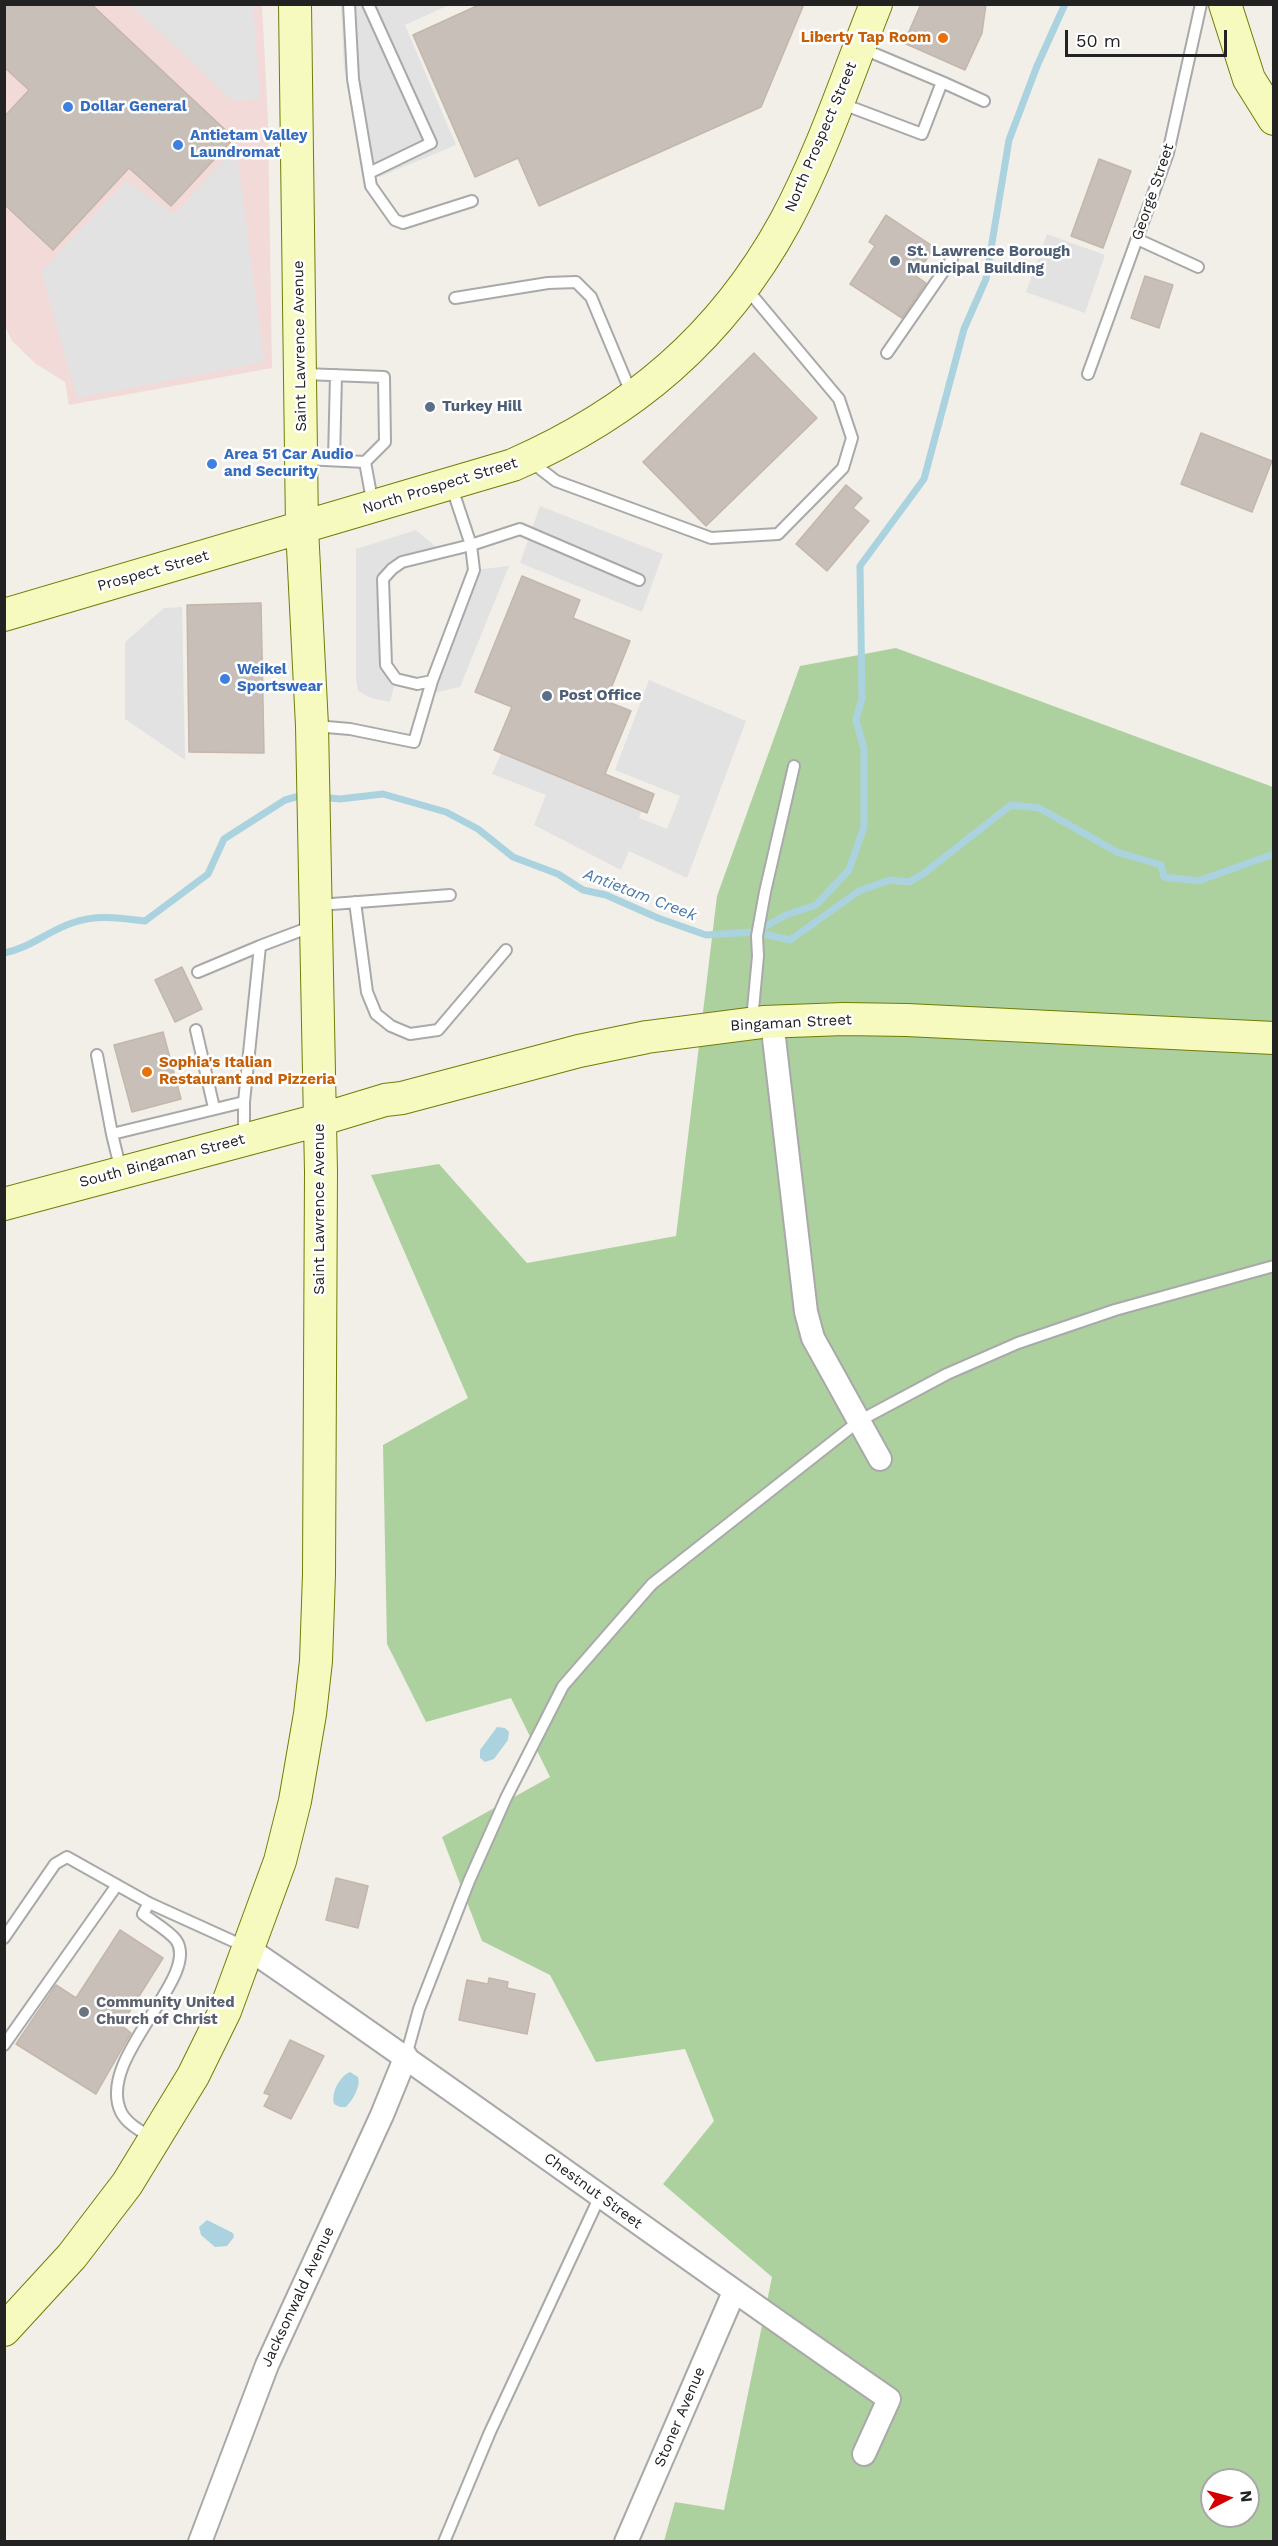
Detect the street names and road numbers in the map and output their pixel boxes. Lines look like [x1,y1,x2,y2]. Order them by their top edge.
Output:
street label: North Prospect Street [781,59,861,215]
street label: George Street [1128,141,1178,243]
street label: Saint Lawrence Avenue [290,260,310,432]
street label: North Prospect Street [360,454,520,518]
street label: Prospect Street [95,547,211,595]
street label: Bingaman Street [730,1011,852,1035]
street label: Saint Lawrence Avenue [311,1123,329,1295]
street label: South Bingaman Street [77,1130,247,1192]
street label: Chestnut Street [540,2149,646,2233]
street label: Jacksonwald Avenue [258,2224,338,2370]
street label: Stoner Avenue [651,2364,709,2470]

